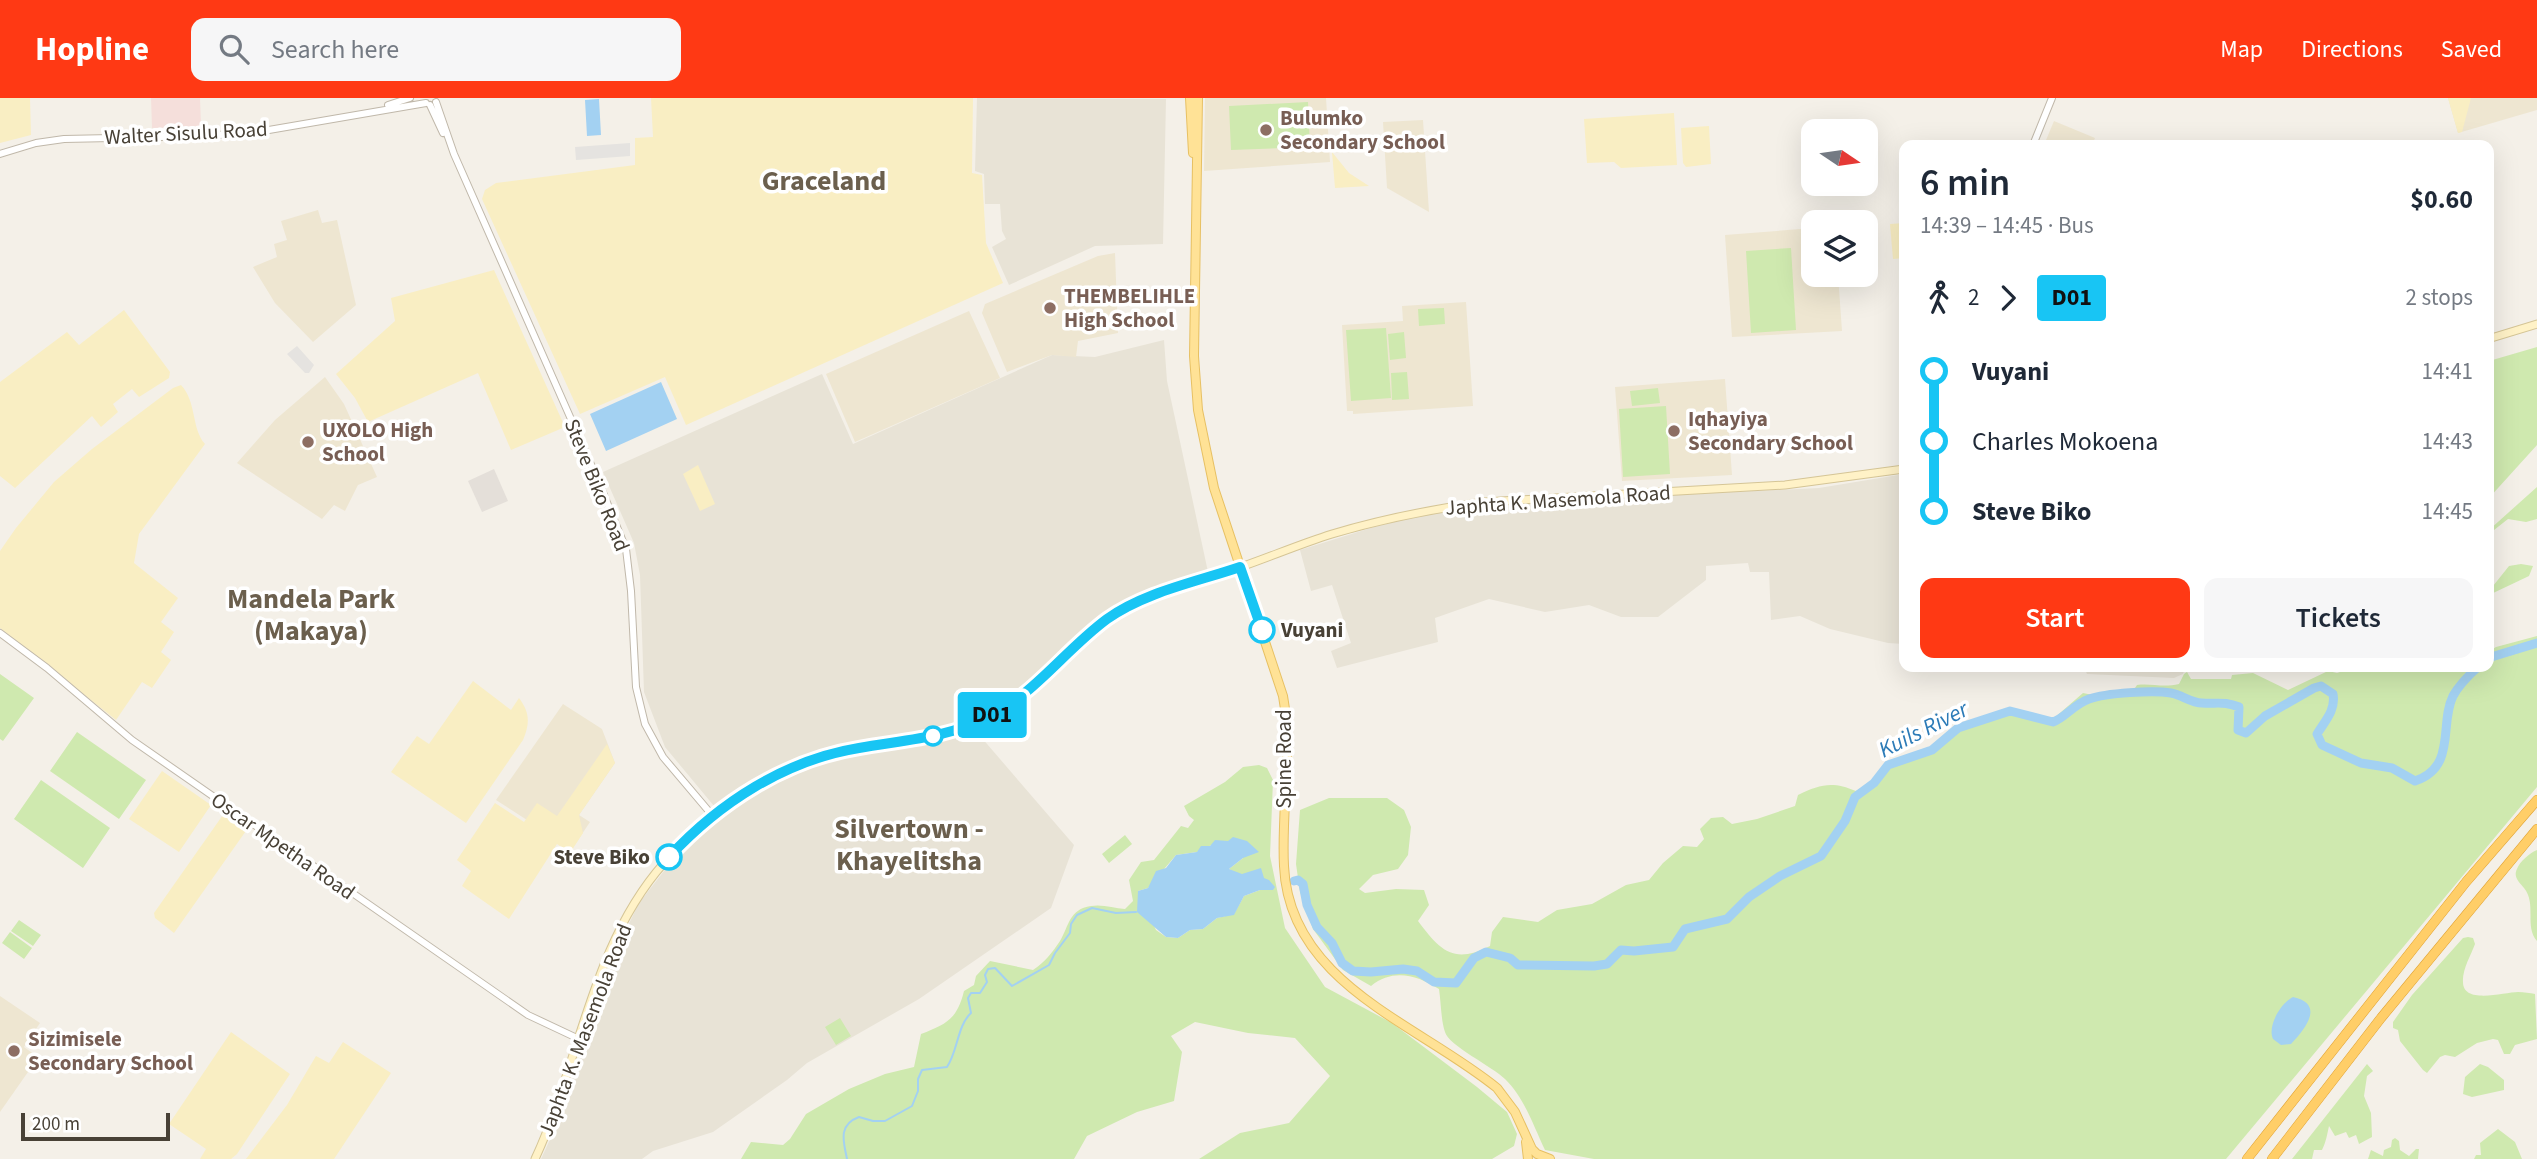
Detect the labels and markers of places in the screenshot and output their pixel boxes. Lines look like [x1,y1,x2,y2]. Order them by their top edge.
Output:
place label: Bulumko Secondary School [1280,103,1445,157]
marker: Bulumko Secondary School [1258,122,1274,138]
place label: THEMBELIHLE High School [1064,281,1195,335]
marker: THEMBELIHLE High School [1042,300,1058,316]
place label: Iqhayiya Secondary School [1688,404,1853,458]
place label: UXOLO High School [322,415,433,469]
marker: Iqhayiya Secondary School [1666,423,1682,439]
marker: UXOLO High School [300,434,316,450]
place label: Vuyani [1280,615,1343,645]
marker: Vuyani [1249,617,1275,643]
unlabelled marker [923,726,943,746]
place label: Steve Biko [554,842,650,872]
marker: Steve Biko [656,844,682,870]
place label: Sizimisele Secondary School [28,1024,193,1078]
marker: Sizimisele Secondary School [6,1043,22,1059]

